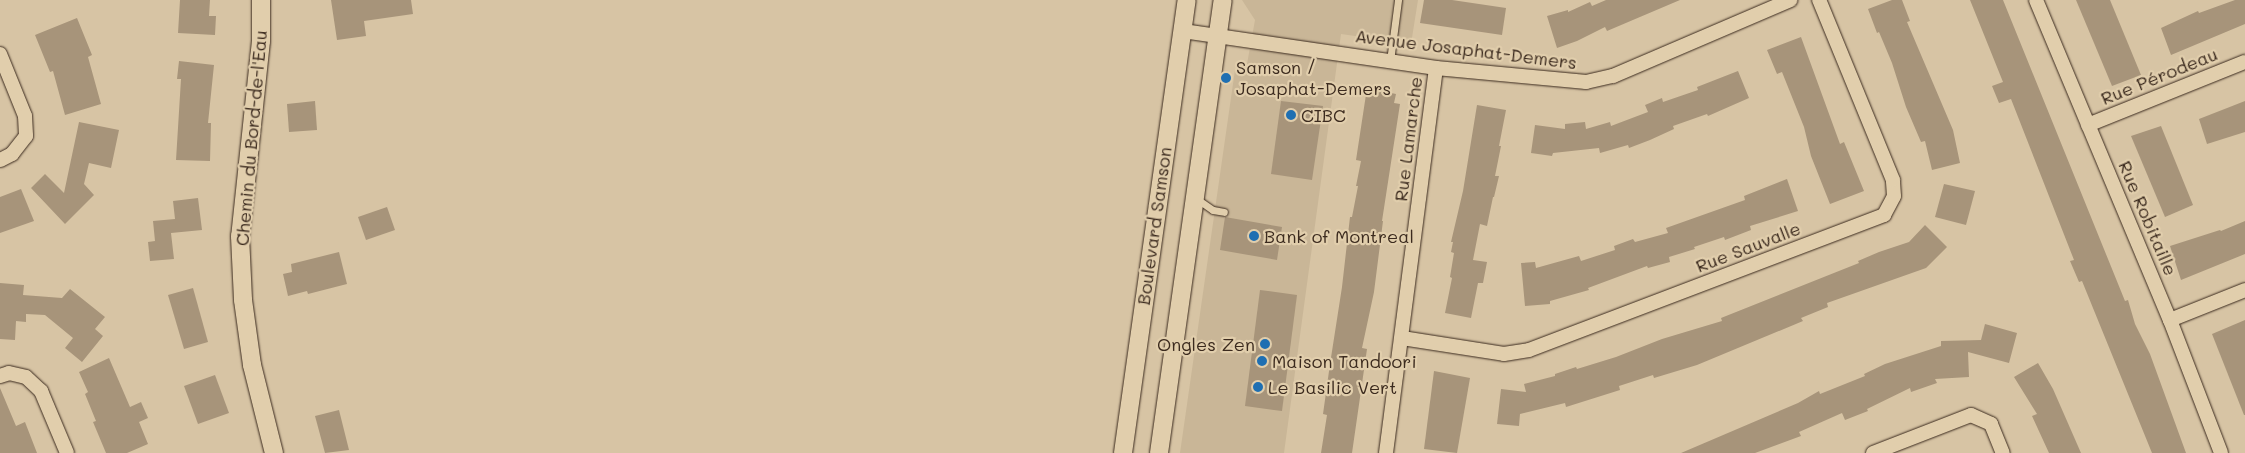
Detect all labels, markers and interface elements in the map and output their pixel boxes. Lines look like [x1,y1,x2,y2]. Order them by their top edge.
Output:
street label: Avenue Josaphat-Demers [1354,25,1578,73]
street label: Chemin du Bord-de-l'Eau [231,29,271,247]
street label: Rue Pérodeau [2098,43,2220,109]
place label: Samson / Josaphat-Demers [1236,57,1391,100]
marker: Samson / Josaphat-Demers [1220,72,1232,84]
street label: Rue Lamarche [1390,75,1426,203]
place label: CIBC [1301,104,1346,126]
marker: CIBC [1285,109,1297,121]
street label: Boulevard Samson [1132,146,1176,306]
street label: Rue Robitaille [2114,157,2182,279]
street label: Rue Sauvalle [1693,217,1803,277]
place label: Bank of Montreal [1264,225,1414,247]
marker: Bank of Montreal [1248,230,1260,242]
place label: Ongles Zen [1157,333,1255,355]
marker: Ongles Zen [1259,338,1271,350]
place label: Maison Tandoori [1272,350,1417,372]
marker: Maison Tandoori [1256,355,1268,367]
place label: Le Basilic Vert [1268,376,1397,398]
marker: Le Basilic Vert [1252,381,1264,393]

